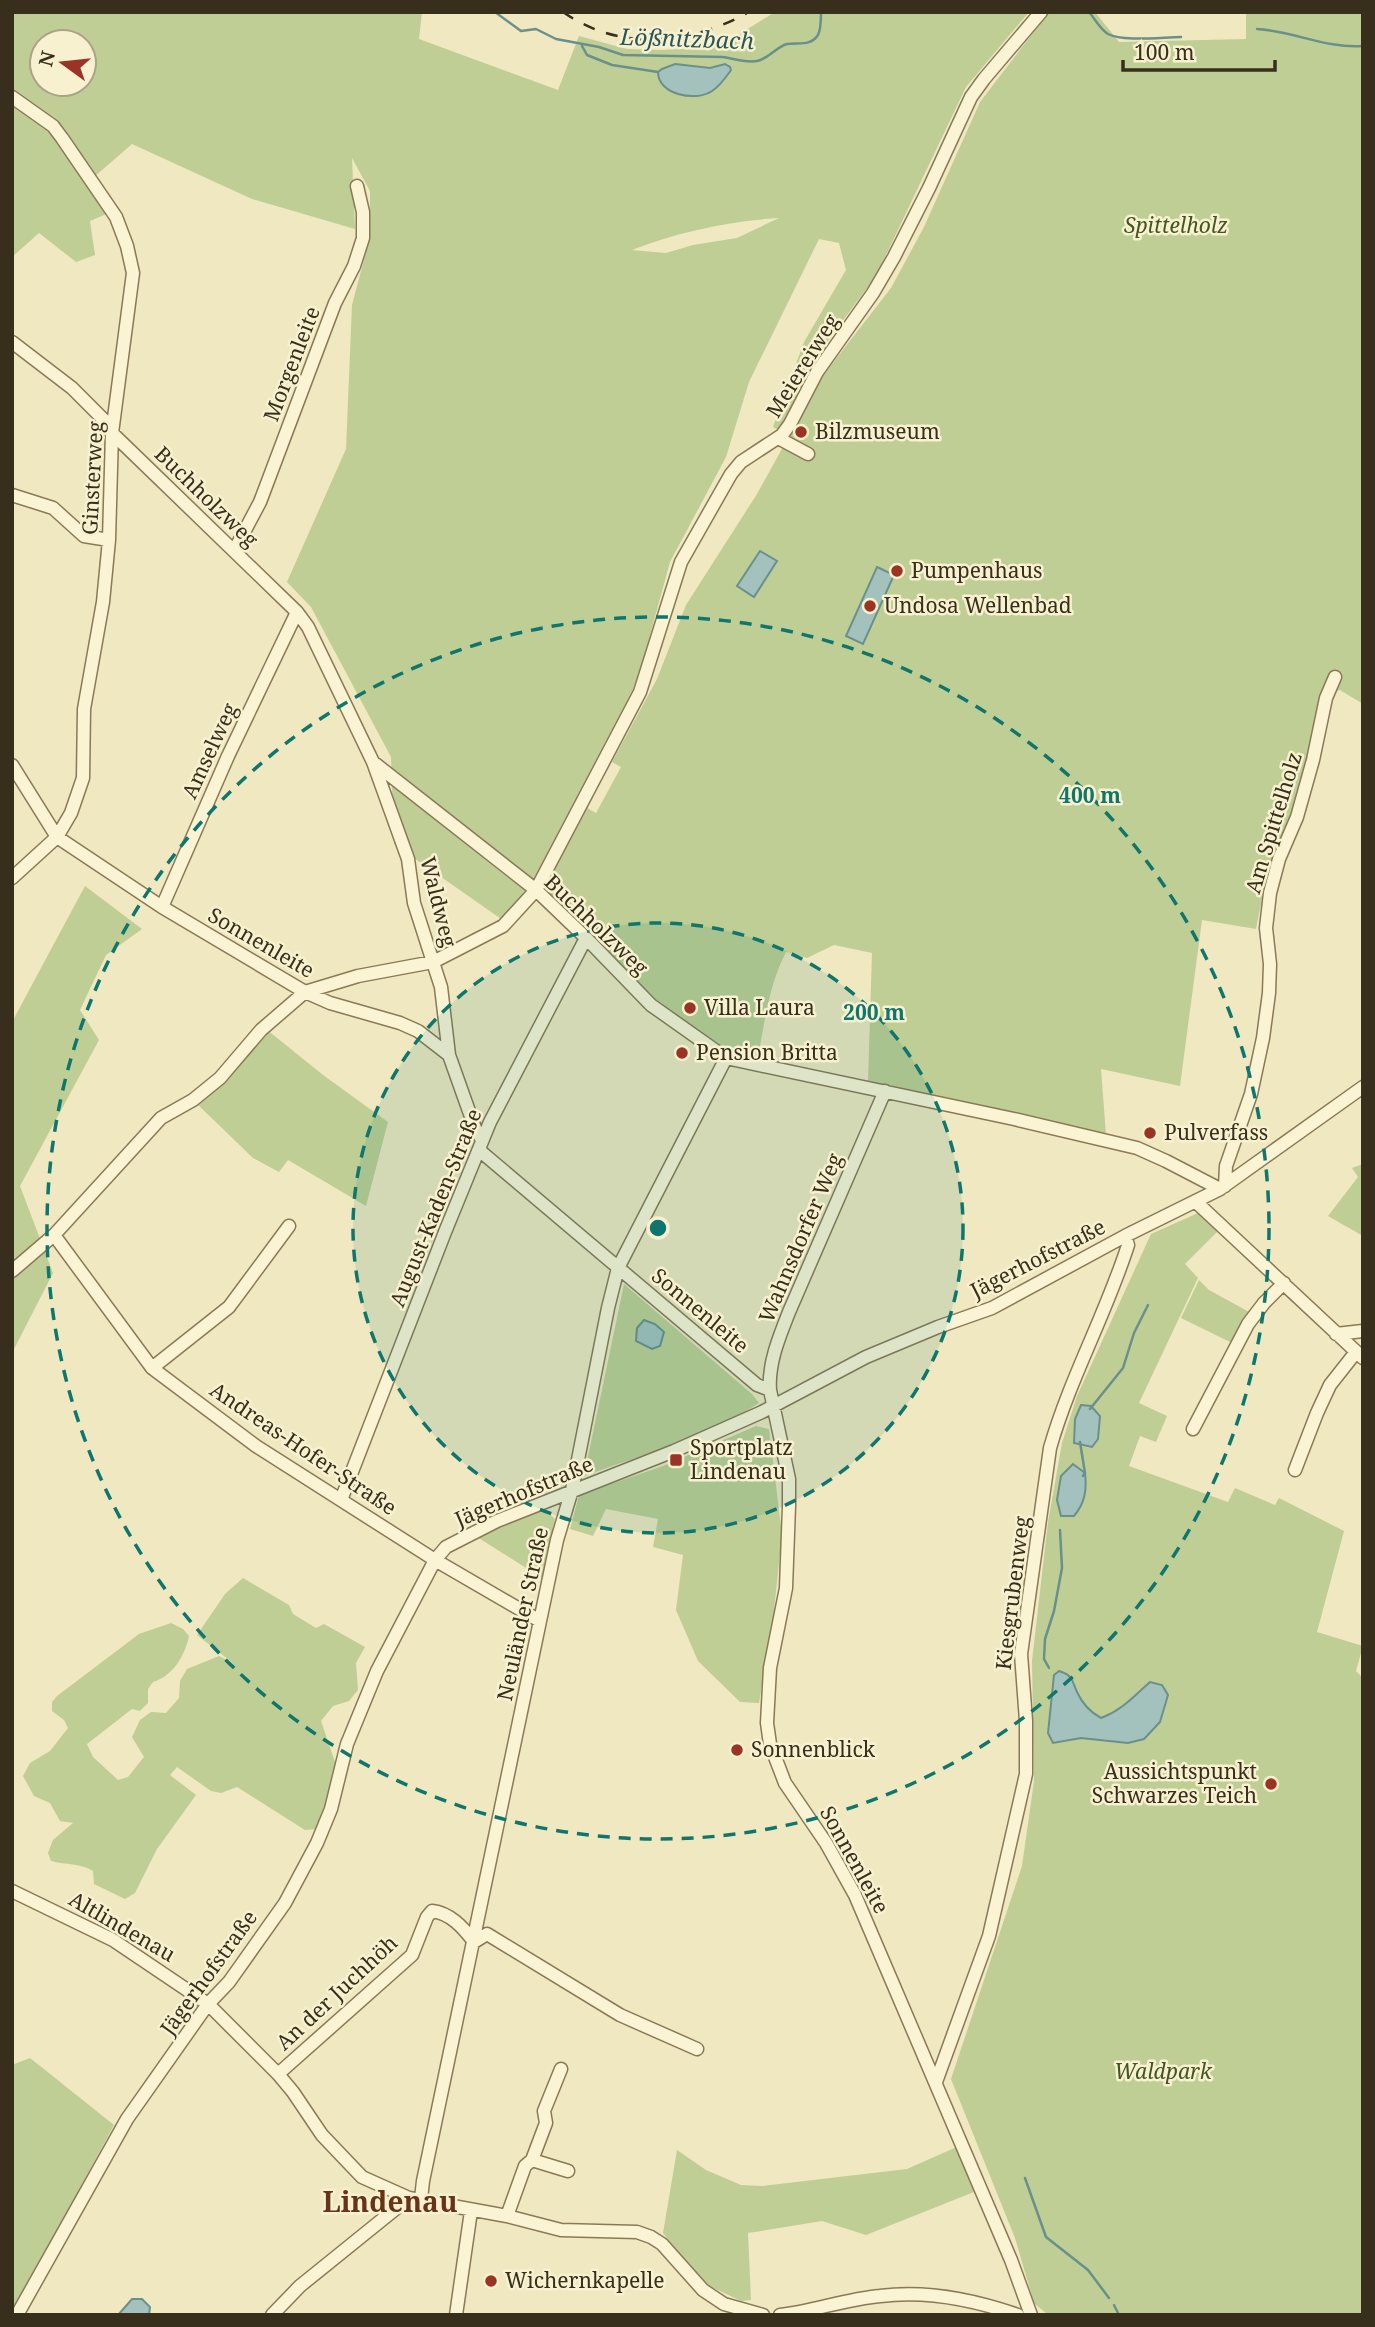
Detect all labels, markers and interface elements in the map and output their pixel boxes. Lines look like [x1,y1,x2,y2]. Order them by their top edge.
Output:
water label: Lößnitzbach [618,20,755,56]
north arrow [28,28,98,98]
scale bar [1123,28,1275,72]
text: 100 m [1134,38,1195,66]
text: N [32,48,61,69]
park label: Spittelholz [1124,211,1228,239]
street label: Morgenleite [256,302,326,425]
street label: Meiereiweg [759,308,845,423]
place label: Bilzmuseum [815,417,940,445]
street label: Ginsterweg [75,420,109,536]
marker: Bilzmuseum [793,424,809,440]
street label: Buchholzweg [149,440,265,553]
place label: Pumpenhaus [911,556,1043,584]
marker: Pumpenhaus [889,563,905,579]
place label: Undosa Wellenbad [884,591,1072,619]
marker: Undosa Wellenbad [862,598,878,614]
street label: Amselweg [175,698,244,803]
street label: Am Spittelholz [1238,749,1308,897]
text: 400 m [1059,781,1121,809]
street label: Waldweg [414,854,464,951]
street label: Buchholzweg [539,868,655,981]
street label: Sonnenleite [203,900,320,984]
place label: Villa Laura [704,993,815,1021]
text: 200 m [843,998,905,1026]
marker: Villa Laura [682,1000,698,1016]
place label: Pension Britta [696,1038,838,1066]
marker: Pension Britta [674,1045,690,1061]
street label: August-Kaden-Straße [383,1104,488,1311]
place label: Pulverfass [1164,1118,1268,1146]
marker: Pulverfass [1142,1125,1158,1141]
street label: Wahnsdorfer Weg [752,1148,849,1326]
street label: Jägerhofstraße [964,1212,1110,1305]
centre of rings [646,1216,670,1240]
street label: Sonnenleite [646,1261,755,1359]
street label: Andreas-Hofer-Straße [205,1375,402,1521]
place label: Sportplatz Lindenau [690,1433,793,1485]
street label: Jägerhofstraße [449,1449,597,1533]
marker: Sportplatz Lindenau [668,1452,684,1468]
street label: Kiesgrubenweg [989,1514,1035,1671]
street label: Neuländer Straße [490,1524,554,1703]
place label: Sonnenblick [751,1735,876,1763]
marker: Sonnenblick [729,1742,745,1758]
place label: Aussichtspunkt Schwarzes Teich [1092,1757,1257,1809]
marker: Aussichtspunkt Schwarzes Teich [1263,1776,1279,1792]
street label: Sonnenleite [814,1801,896,1918]
street label: Altlindenau [64,1884,181,1968]
street label: Jägerhofstraße [153,1904,263,2041]
street label: An der Juchhöh [270,1929,403,2056]
park label: Waldpark [1114,2057,1213,2085]
district label: Lindenau [322,2182,458,2220]
place label: Wichernkapelle [505,2266,665,2294]
marker: Wichernkapelle [483,2273,499,2289]

